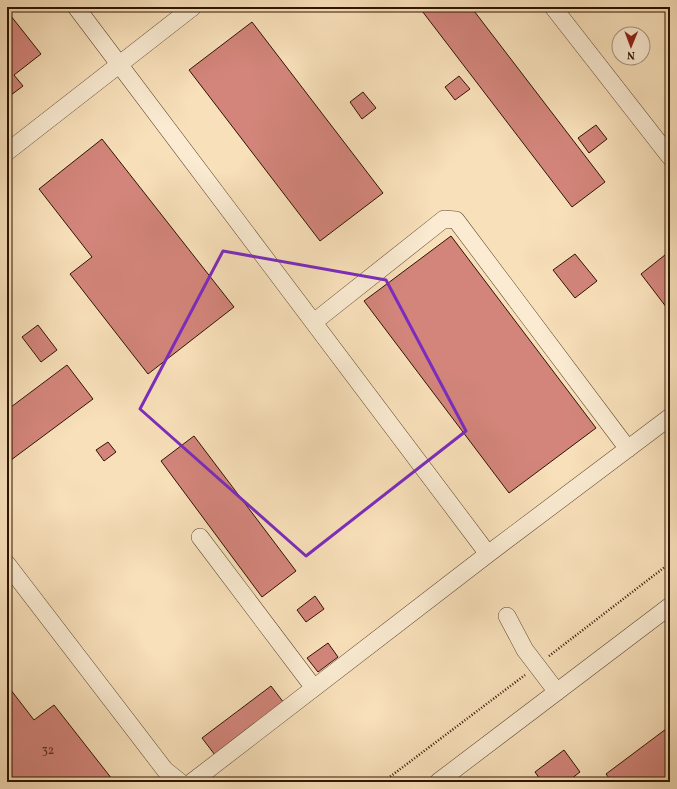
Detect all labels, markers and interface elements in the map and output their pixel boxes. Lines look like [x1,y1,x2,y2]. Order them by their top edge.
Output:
north arrow [611,26,651,66]
text: N [627,47,635,62]
house number: 32 [42,743,54,759]

